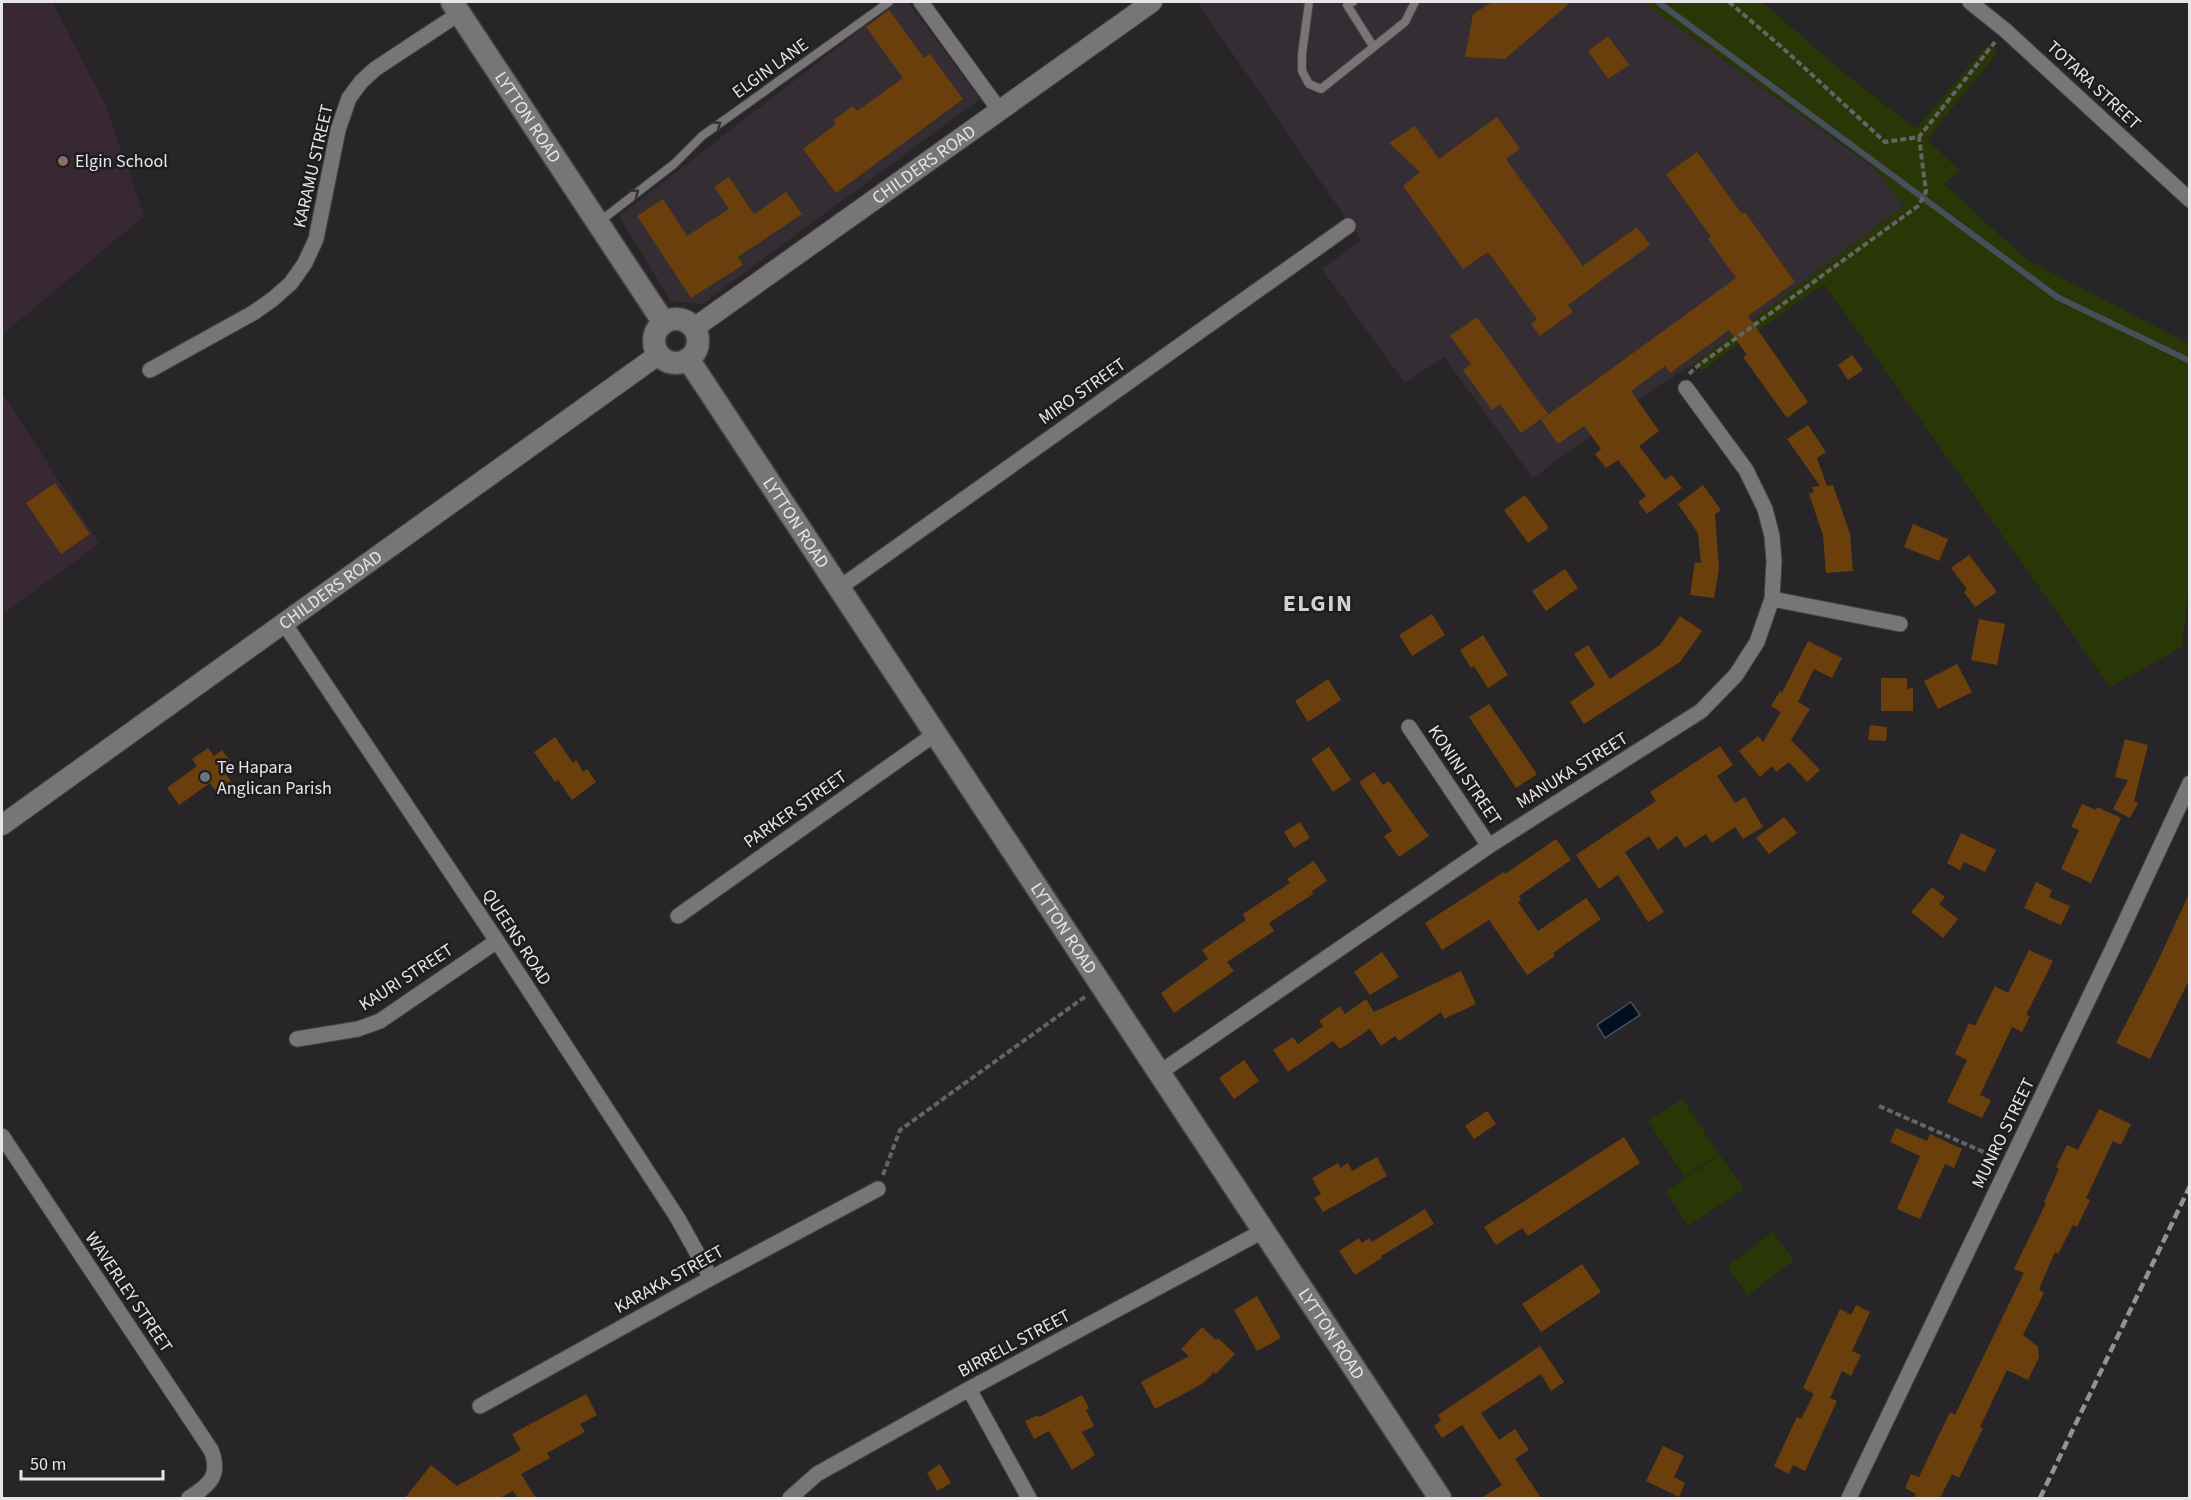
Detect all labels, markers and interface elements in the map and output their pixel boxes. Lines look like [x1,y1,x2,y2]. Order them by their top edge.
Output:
street label: ELGIN LANE [727,32,813,105]
street label: TOTARA STREET [2041,35,2147,136]
street label: LYTTON ROAD [488,67,567,168]
street label: KARAMU STREET [287,102,340,230]
street label: CHILDERS ROAD [867,119,981,210]
one-way arrow [710,121,721,132]
place label: Elgin School [75,149,168,174]
marker: Elgin School [56,154,70,168]
one-way arrow [629,189,640,200]
street label: MIRO STREET [1034,352,1131,431]
street label: LYTTON ROAD [756,472,835,573]
street label: CHILDERS ROAD [274,544,388,636]
district label: ELGIN [1283,586,1353,621]
street label: KONINI STREET [1422,720,1508,831]
street label: MANUKA STREET [1512,726,1633,815]
place label: Te Hapara Anglican Parish [217,755,332,801]
street label: PARKER STREET [739,764,852,854]
marker: Te Hapara Anglican Parish [198,770,212,784]
street label: LYTTON ROAD [1024,878,1103,979]
street label: QUEENS ROAD [476,884,557,990]
street label: KAURI STREET [354,937,459,1017]
street label: MUNRO STREET [1966,1074,2041,1193]
street label: WAVERLEY STREET [79,1227,179,1358]
street label: KARAKA STREET [610,1239,729,1320]
street label: LYTTON ROAD [1292,1283,1370,1385]
street label: BIRRELL STREET [954,1303,1075,1384]
scale bar [21,1443,164,1481]
text: 50 m [30,1452,66,1477]

